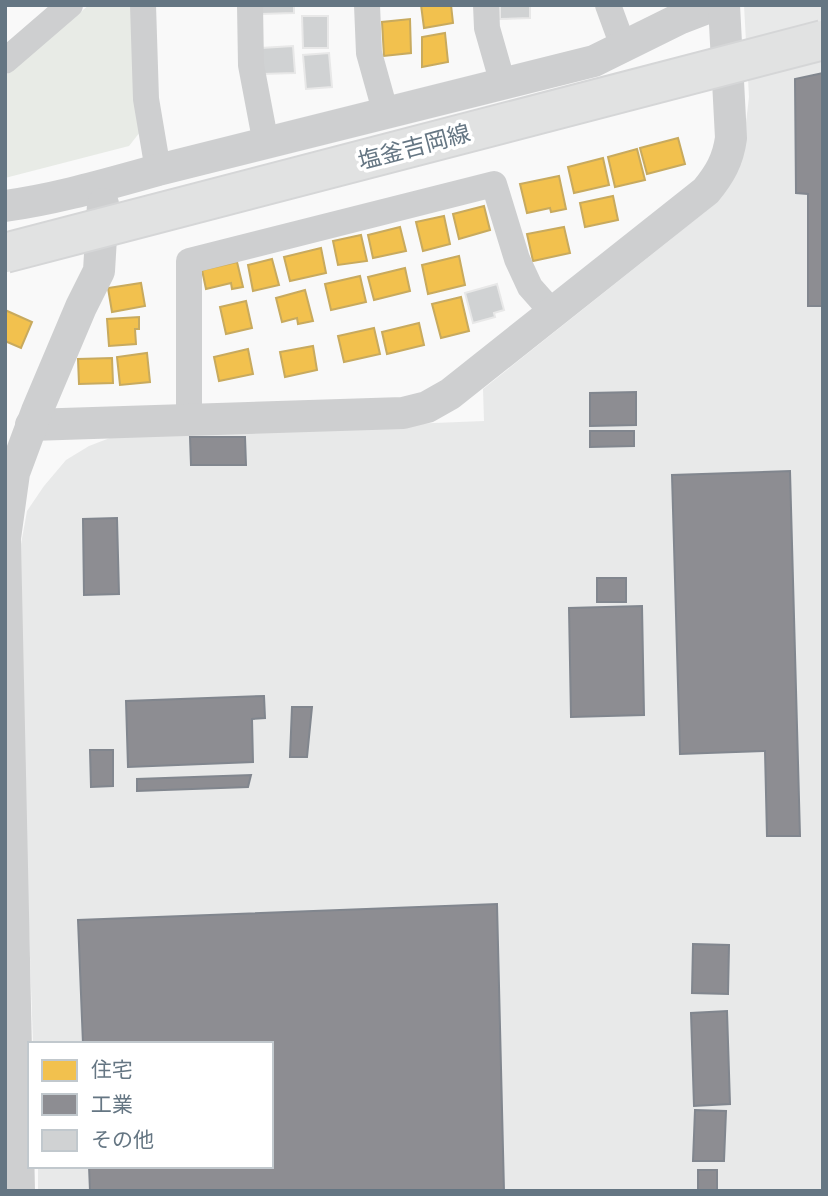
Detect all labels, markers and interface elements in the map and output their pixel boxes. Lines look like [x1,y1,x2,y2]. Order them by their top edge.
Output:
street label: 塩釜吉岡線 [355,119,473,175]
legend [28,1042,273,1168]
text: 住宅 [91,1057,133,1082]
text: 工業 [91,1092,133,1117]
text: その他 [91,1127,154,1152]

